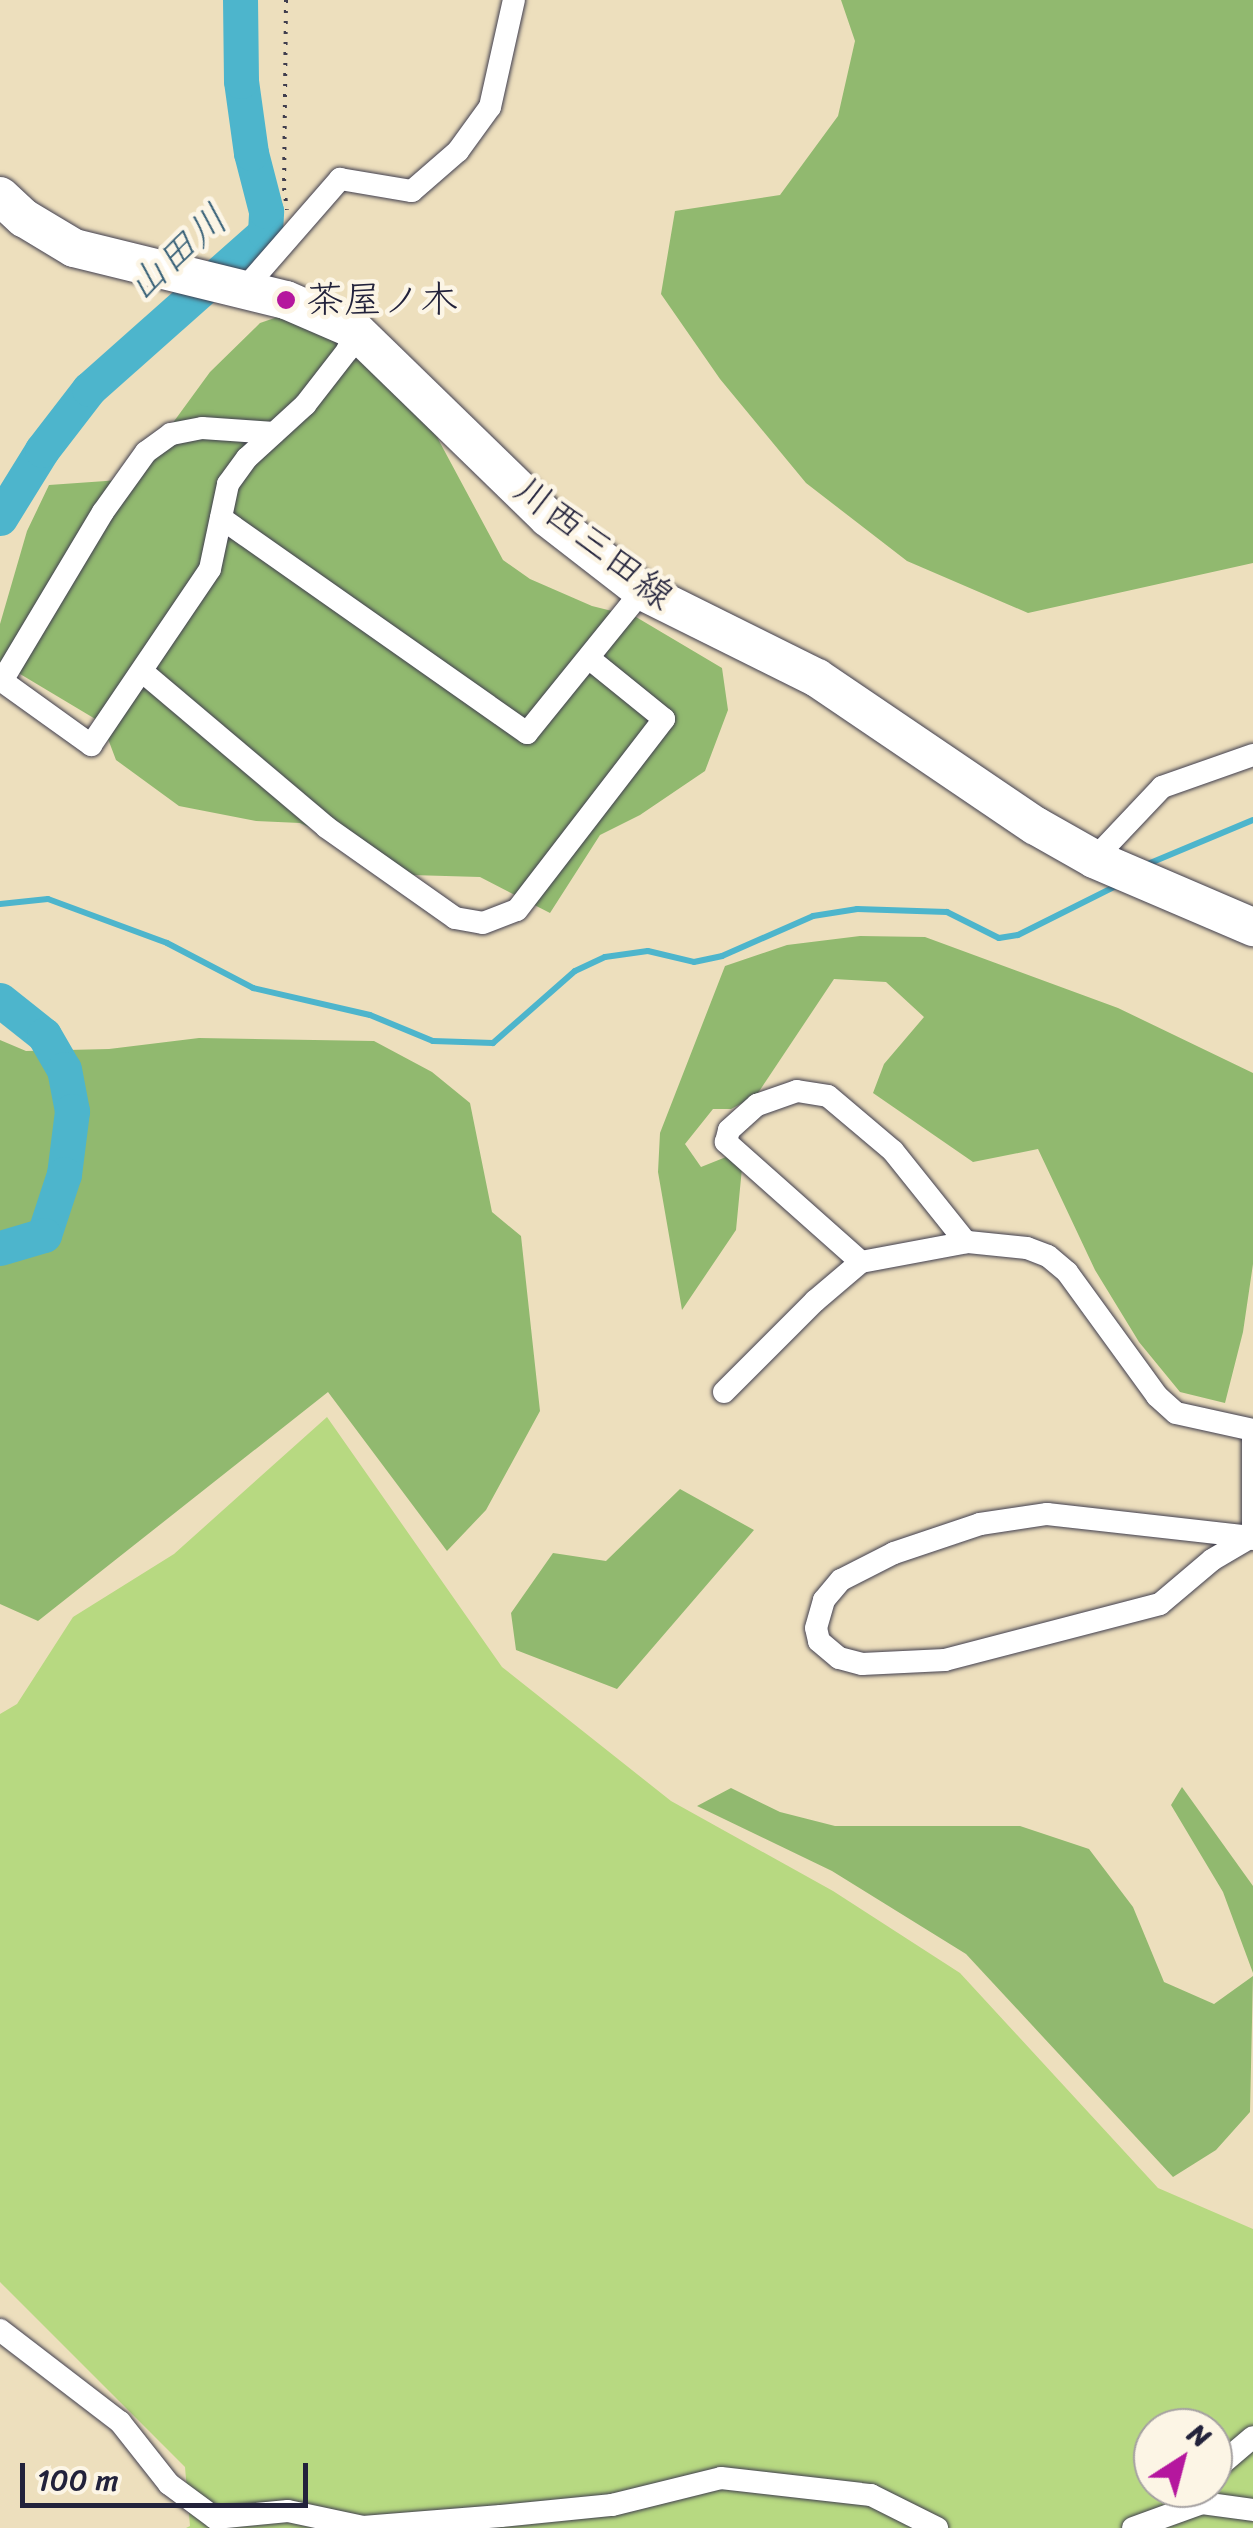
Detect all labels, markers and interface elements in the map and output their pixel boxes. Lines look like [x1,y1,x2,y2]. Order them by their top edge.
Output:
water label: 山田川 [116,195,238,311]
place label: 茶屋ノ木 [306,277,458,323]
marker: 茶屋ノ木 [275,289,297,311]
street label: 川西三田線 [505,467,683,619]
north arrow [1133,2408,1233,2508]
text: N [1178,2409,1222,2460]
scale bar [25,2443,312,2505]
text: 100 m [37,2453,119,2507]

